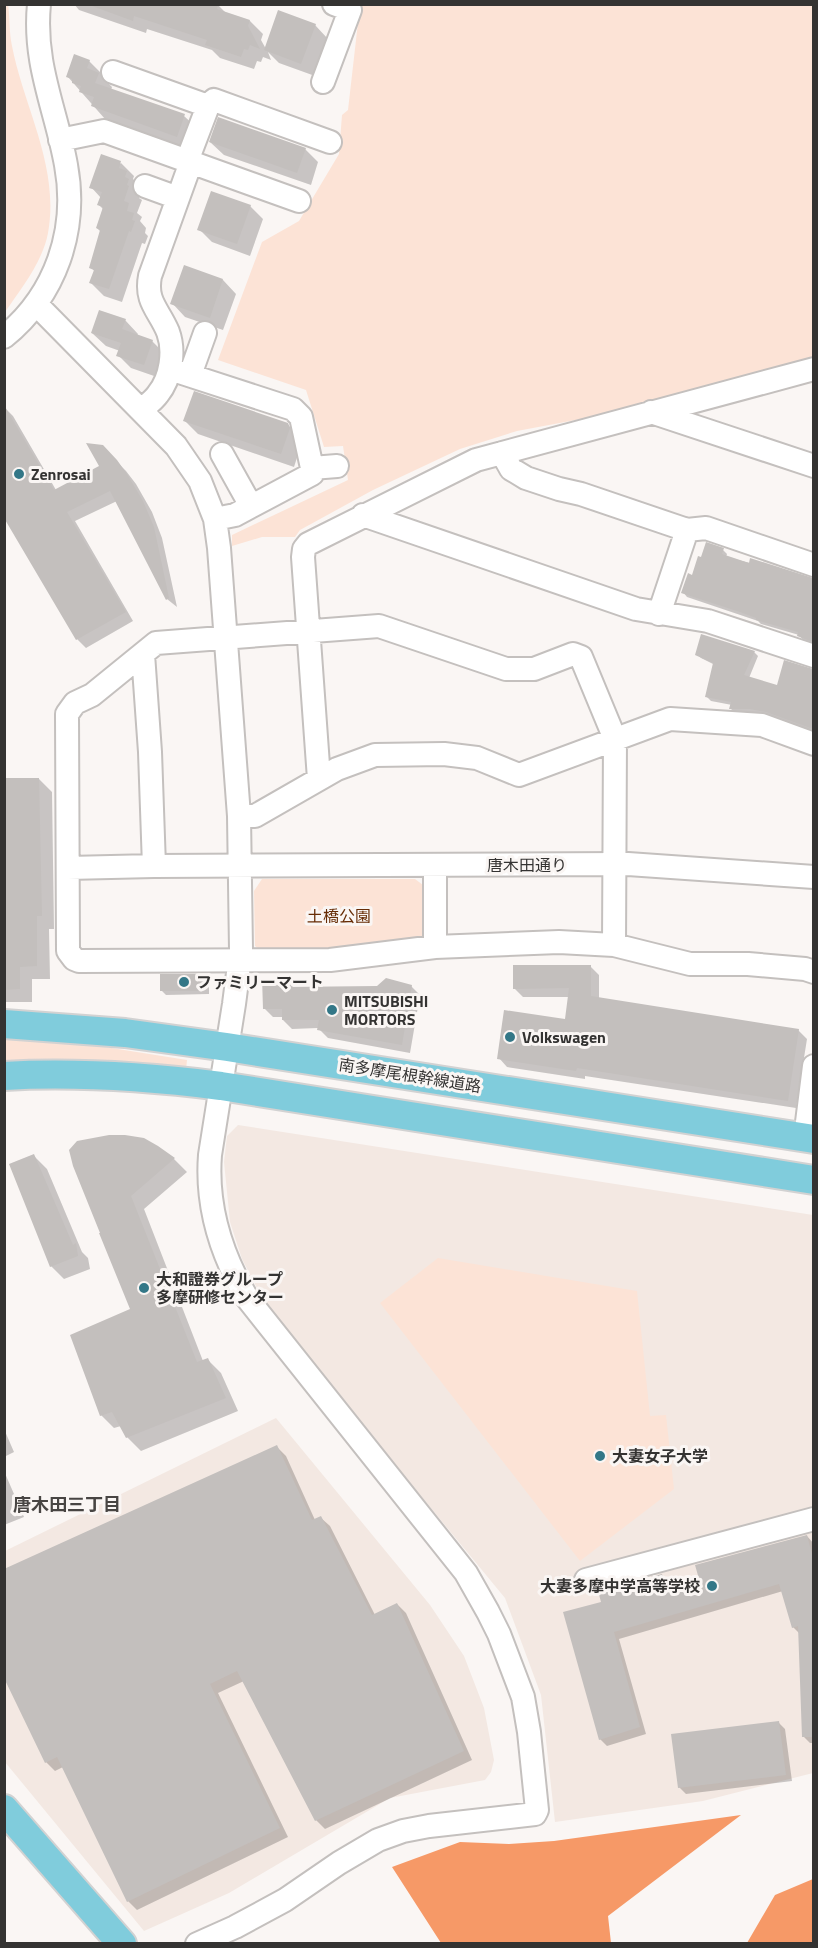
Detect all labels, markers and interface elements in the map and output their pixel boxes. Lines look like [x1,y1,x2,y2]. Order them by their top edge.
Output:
place label: Zenrosai [31,462,91,486]
marker: Zenrosai [12,467,26,481]
street label: 唐木田通り [487,853,567,877]
park label: 土橋公園 [307,904,371,928]
place label: ファミリーマート [196,970,324,994]
marker: ファミリーマート [177,975,191,989]
place label: MITSUBISHI MORTORS [344,989,428,1031]
marker: MITSUBISHI MORTORS [325,1003,339,1017]
place label: Volkswagen [522,1025,606,1049]
marker: Volkswagen [503,1030,517,1044]
street label: 南多摩尾根幹線道路 [337,1052,483,1098]
place label: 大和證券グループ 多摩研修センター [156,1267,284,1309]
marker: 大和證券グループ 多摩研修センター [137,1281,151,1295]
place label: 大妻女子大学 [612,1444,708,1468]
marker: 大妻女子大学 [593,1449,607,1463]
district label: 唐木田三丁目 [13,1491,121,1518]
place label: 大妻多摩中学高等学校 [540,1574,700,1598]
marker: 大妻多摩中学高等学校 [705,1579,719,1593]

